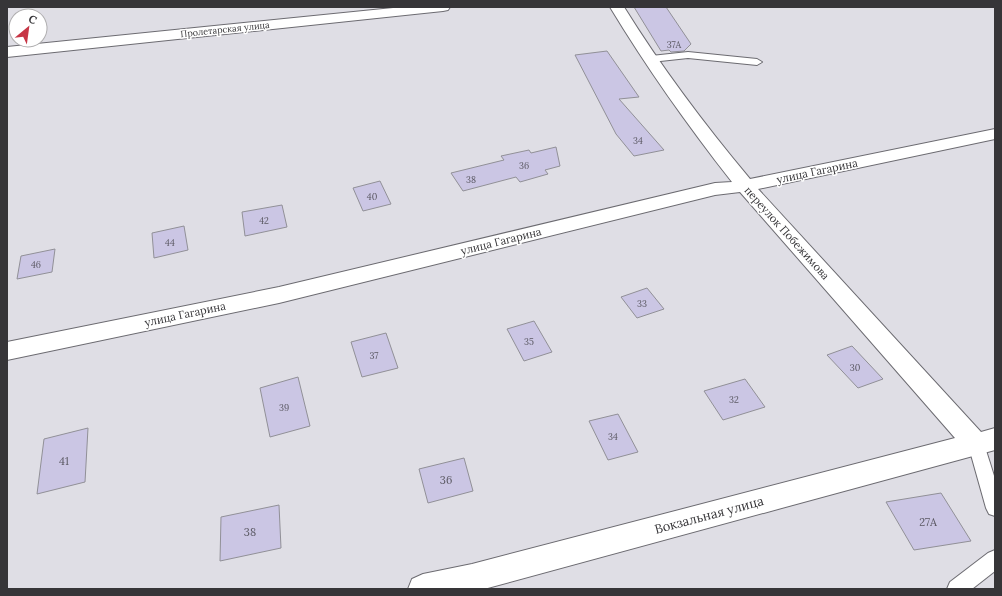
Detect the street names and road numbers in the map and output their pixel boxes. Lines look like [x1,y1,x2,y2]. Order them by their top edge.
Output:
street label: Пролетарская улица [180,19,270,39]
street label: улица Гагарина [775,155,859,186]
street label: переулок Побежимова [741,183,833,283]
street label: улица Гагарина [459,224,543,258]
street label: улица Гагарина [143,298,227,329]
street label: Вокзальная улица [653,492,766,538]

